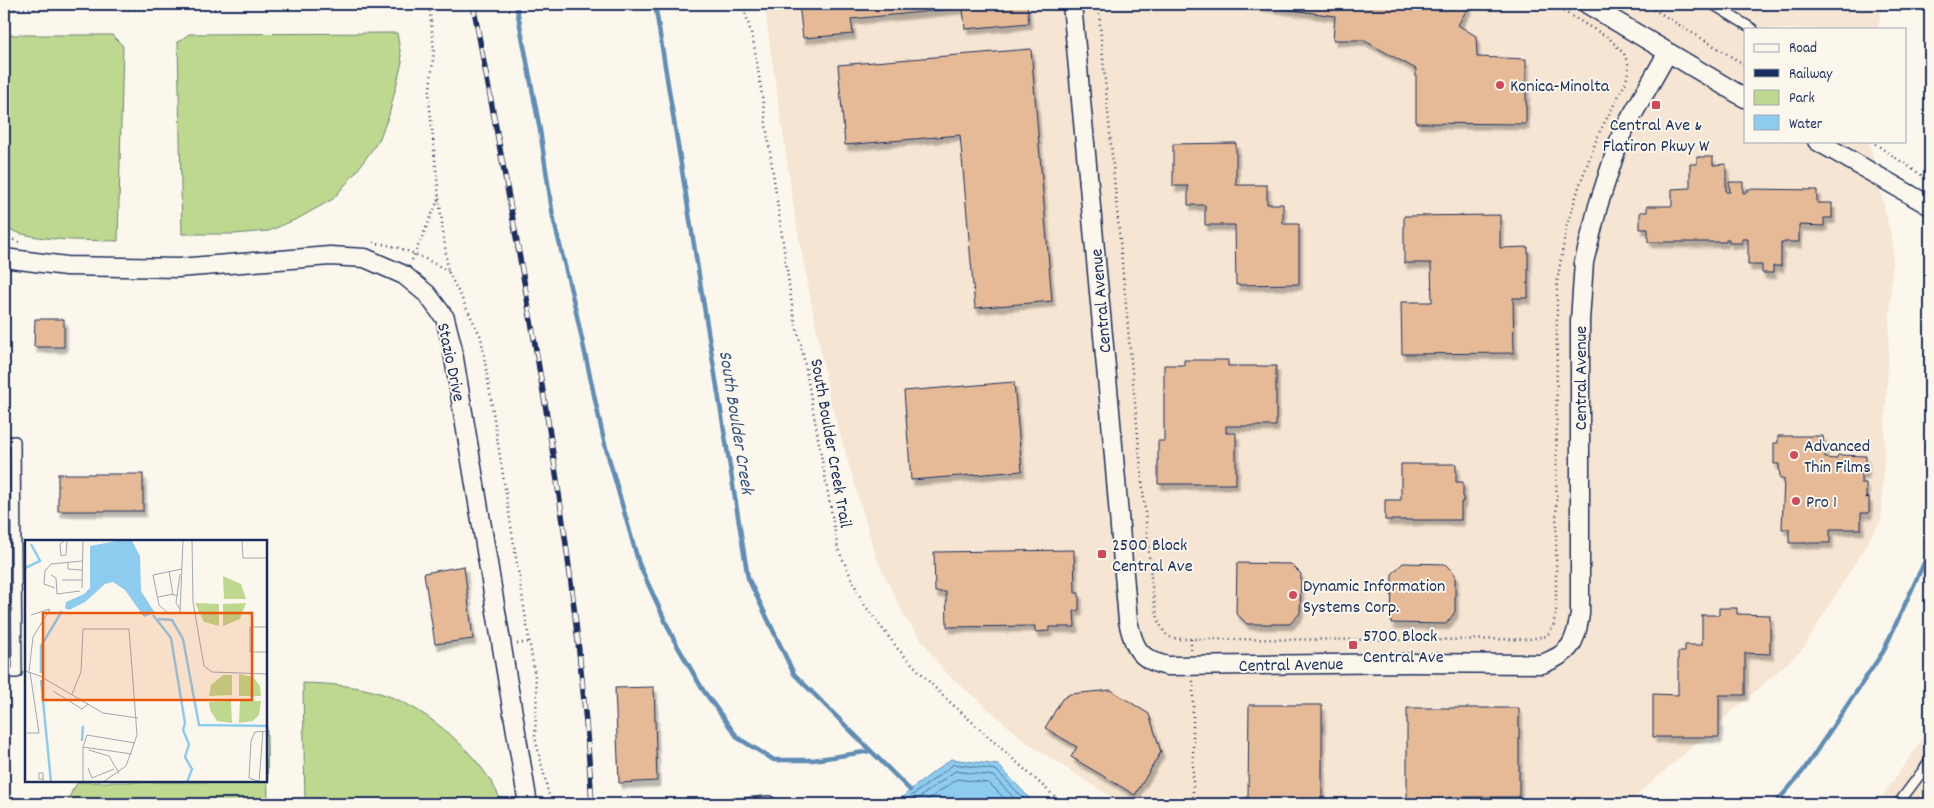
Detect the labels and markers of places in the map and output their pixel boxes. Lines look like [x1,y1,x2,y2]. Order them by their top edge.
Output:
place label: Konica-Minolta [1510,75,1610,100]
marker: Konica-Minolta [1494,79,1506,91]
marker: Central Ave & Flatiron Pkwy W [1650,99,1662,111]
place label: Central Ave & Flatiron Pkwy W [1603,114,1710,160]
place label: Advanced Thin Films [1804,435,1871,481]
marker: Advanced Thin Films [1788,449,1800,461]
place label: Pro 1 [1806,491,1837,516]
marker: Pro 1 [1790,495,1802,507]
place label: 2500 Block Central Ave [1112,534,1193,580]
marker: 2500 Block Central Ave [1096,548,1108,560]
place label: Dynamic Information Systems Corp. [1303,575,1445,621]
marker: Dynamic Information Systems Corp. [1287,589,1299,601]
place label: 5700 Block Central Ave [1363,625,1444,671]
marker: 5700 Block Central Ave [1347,639,1359,651]

